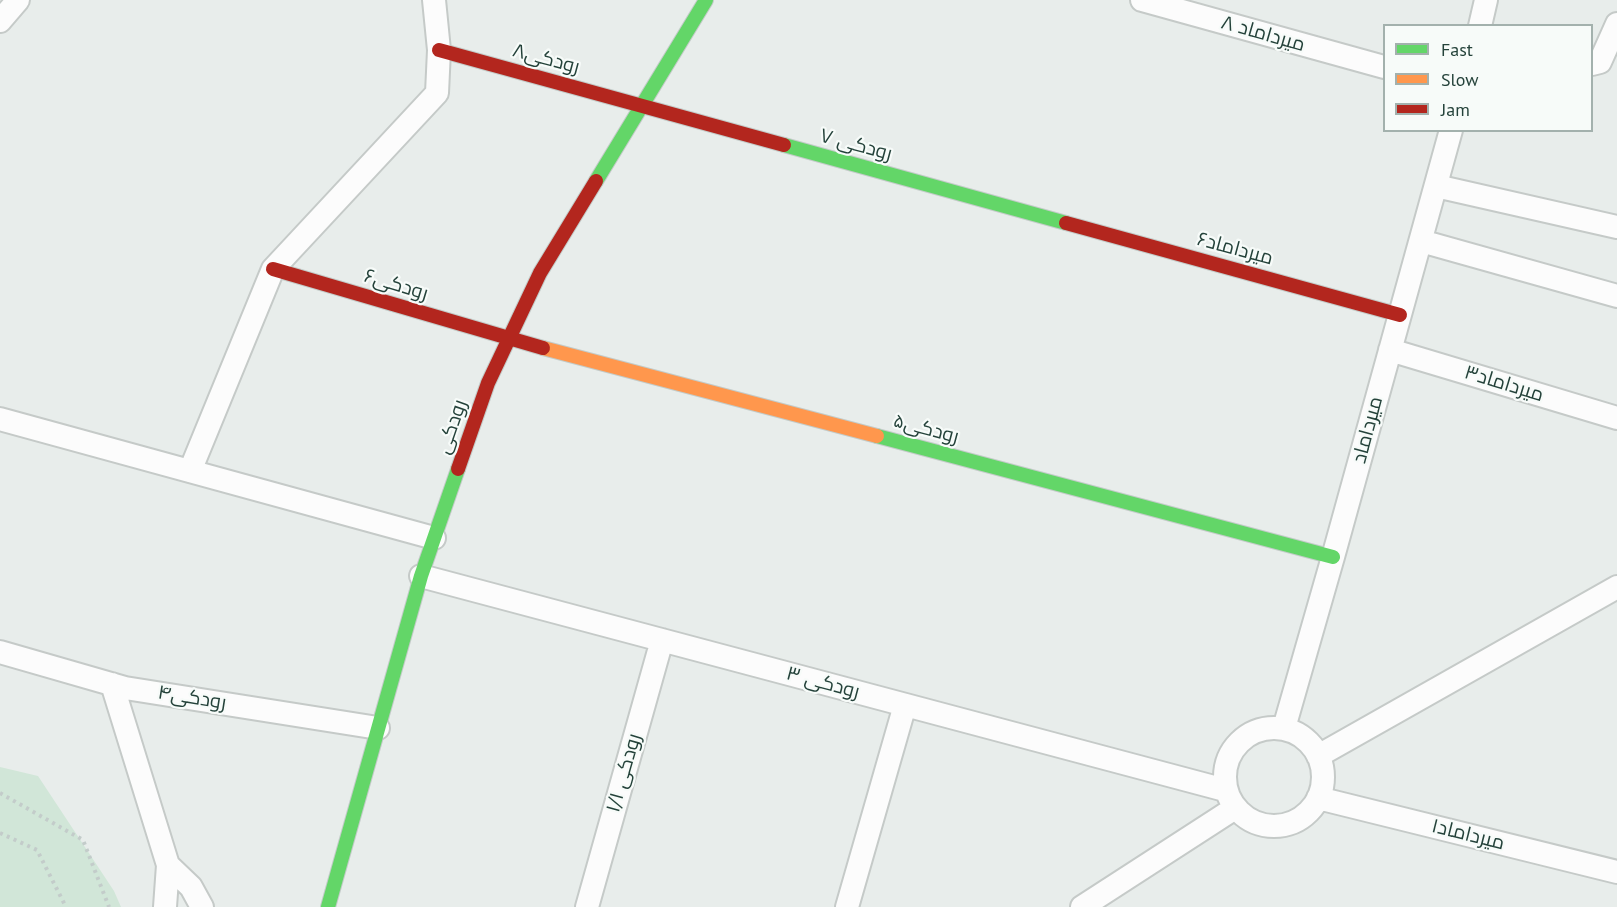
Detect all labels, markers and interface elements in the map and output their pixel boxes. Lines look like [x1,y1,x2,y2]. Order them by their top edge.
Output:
street label: میرداماد ۸ [1218,11,1308,57]
legend [1383,24,1593,132]
text: Fast [1441,38,1473,61]
street label: رودکی۸ [510,39,582,79]
text: Slow [1441,68,1479,91]
text: Jam [1441,98,1470,121]
street label: رودکی ۷ [817,124,895,166]
street label: میرداماد۶ [1194,227,1276,271]
street label: رودکی۶ [361,264,431,306]
street label: میرداماد۳ [1461,361,1547,407]
street label: میرداماد [1348,394,1388,466]
street label: رودکی [432,397,472,457]
street label: رودکی۵ [891,409,961,449]
street label: رودکی ۳ [784,662,862,704]
street label: رودکی۴ [156,681,228,715]
street label: رودکی ۱/۱ [601,731,647,815]
street label: میرداماد۱ [1429,814,1507,856]

